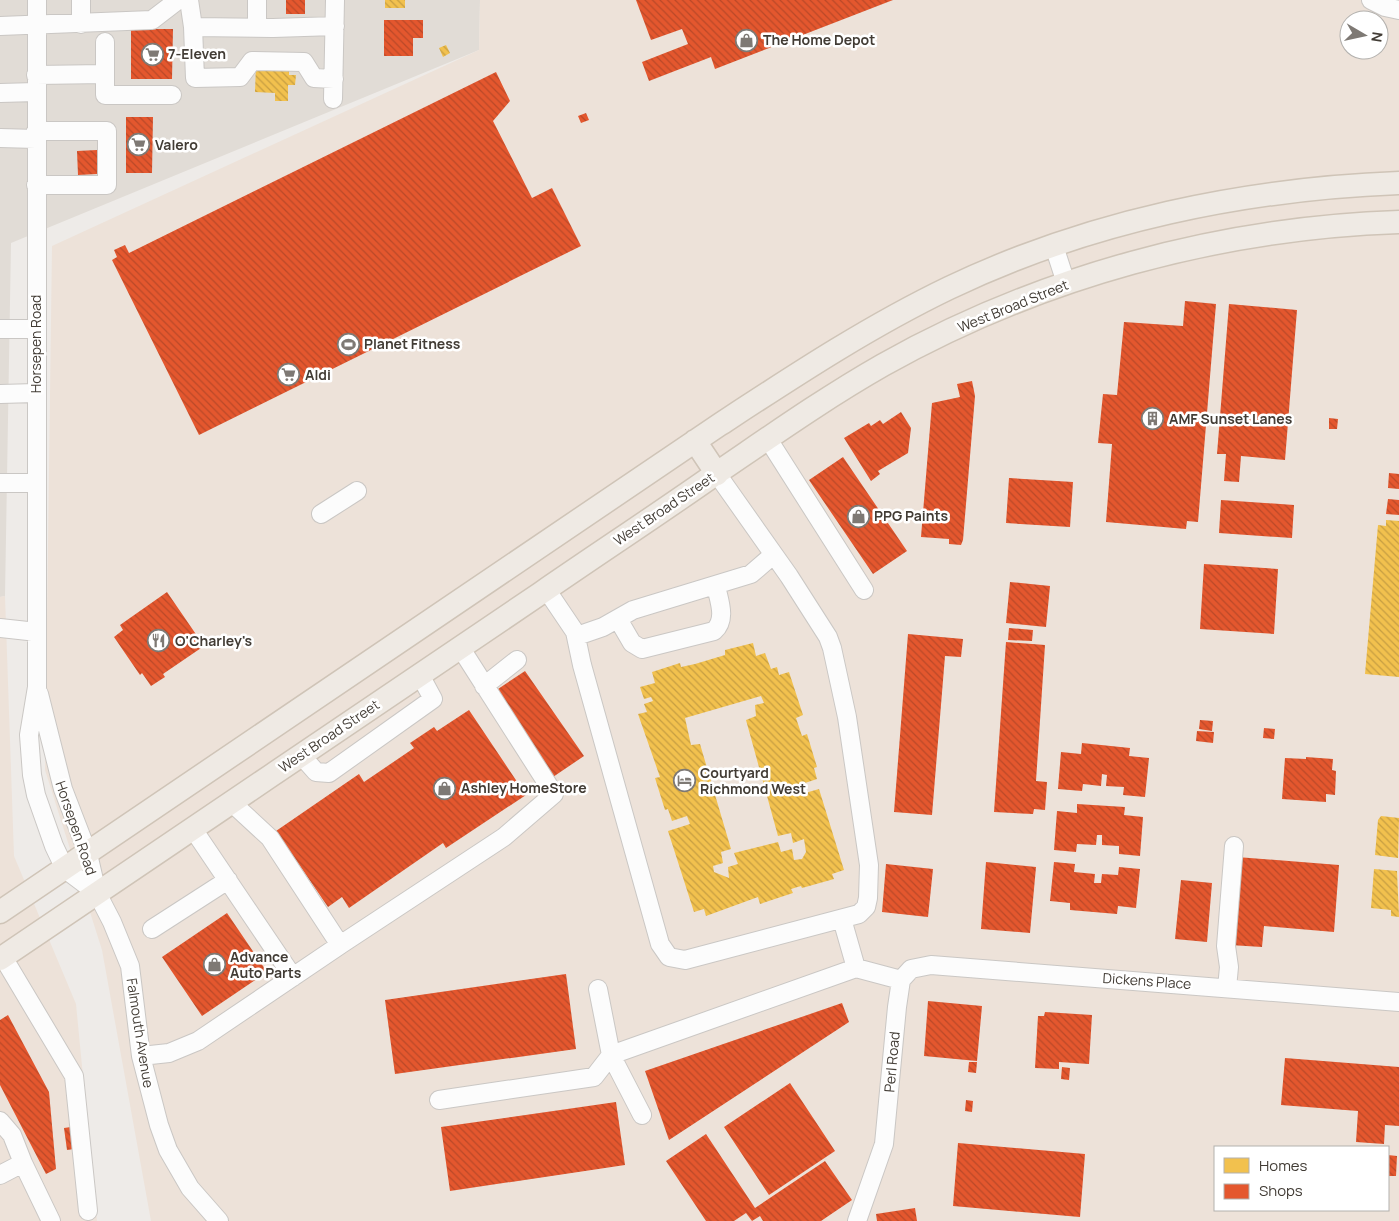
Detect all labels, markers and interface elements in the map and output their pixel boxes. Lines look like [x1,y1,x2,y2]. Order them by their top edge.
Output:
north arrow [1339,10,1389,60]
shop icon: The Home Depot [735,28,759,52]
place label: The Home Depot [763,30,875,49]
text: N [1367,31,1388,44]
supermarket icon: 7-Eleven [140,42,164,66]
place label: 7-Eleven [168,44,226,63]
supermarket icon: Valero [127,133,151,157]
place label: Valero [155,135,198,154]
street label: West Broad Street [955,274,1071,336]
street label: Horsepen Road [26,295,45,393]
sports icon: Planet Fitness [336,332,360,356]
place label: Planet Fitness [364,334,461,353]
supermarket icon: Aldi [277,363,301,387]
place label: Aldi [305,365,331,384]
building icon: AMF Sunset Lanes [1141,407,1165,431]
place label: AMF Sunset Lanes [1169,409,1293,428]
street label: West Broad Street [610,468,718,549]
shop icon: PPG Paints [846,504,870,528]
place label: PPG Paints [874,506,948,525]
restaurant icon: O'Charley's [147,629,171,653]
place label: O'Charley's [175,631,252,650]
street label: West Broad Street [275,695,383,776]
place label: Courtyard Richmond West [700,763,806,798]
hotel icon: Courtyard Richmond West [672,769,696,793]
shop icon: Ashley HomeStore [433,776,457,800]
street label: Horsepen Road [51,778,101,878]
place label: Ashley HomeStore [461,778,587,797]
place label: Advance Auto Parts [230,947,302,982]
shop icon: Advance Auto Parts [202,953,226,977]
street label: Dickens Place [1102,968,1192,993]
street label: Falmouth Avenue [122,977,159,1089]
street label: Perl Road [879,1031,904,1093]
legend [1214,1146,1389,1211]
text: Homes [1259,1155,1308,1176]
text: Shops [1259,1180,1303,1201]

